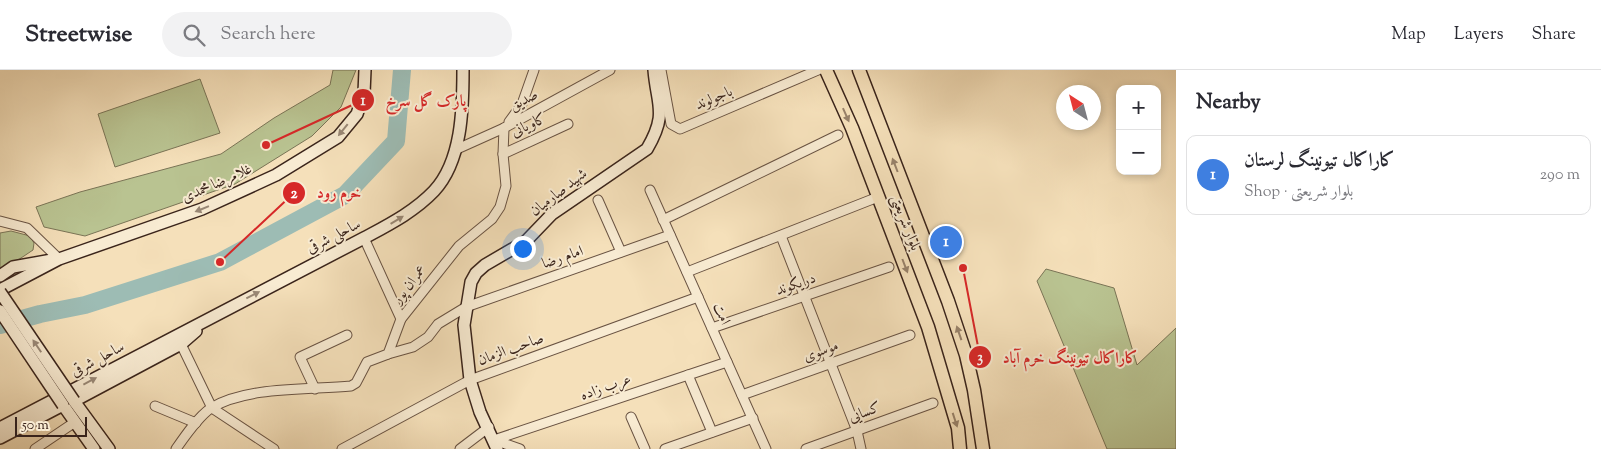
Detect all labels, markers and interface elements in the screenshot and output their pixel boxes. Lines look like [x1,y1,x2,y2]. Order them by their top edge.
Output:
search box [162,12,512,57]
text: Streetwise [25,18,132,52]
icon: search [180,21,208,49]
text: Search here [220,21,316,48]
text: Map [1391,22,1426,48]
text: Layers [1454,22,1504,48]
text: Share [1532,22,1576,48]
street label: باجولوند [692,82,736,116]
callout: پارک گل سرخ [350,84,476,115]
street label: صدیق [506,85,542,117]
north arrow [1056,85,1101,130]
map controls [1116,85,1161,175]
button: + [1116,85,1161,130]
text: Nearby [1196,88,1261,118]
text: 1 [360,91,366,112]
text: پارک گل سرخ [386,91,467,115]
one-way arrow [842,108,850,122]
street label: کاویانی [508,109,550,143]
one-way arrow [338,124,349,137]
button: − [1116,130,1161,175]
text: کاراکال تیونینگ لرستان [1244,148,1395,175]
one-way arrow [891,157,899,172]
street label: غلامرضا محمدی [178,159,256,209]
street label: شهید صارمیان [526,164,592,222]
text: 1 [1210,164,1216,187]
text: 290 m [1540,164,1580,187]
callout: خرم رود [282,177,371,208]
text: Shop · بلوار شریعتی [1244,181,1353,204]
text: خرم رود [317,183,361,207]
text: 2 [290,184,298,205]
street label: بلوار شریعتی [885,192,925,254]
one-way arrow [195,205,209,213]
street label: ساحلی شرقی [303,214,365,260]
one-way arrow [391,215,404,224]
pin: 1 [930,223,962,261]
your location [510,236,536,262]
street label: امام رضا [540,241,587,276]
one-way arrow [901,259,909,274]
street label: عمران پور [387,261,432,311]
street label: دریکوند [773,268,819,302]
one-way arrow [246,291,260,299]
street label: امت [707,300,735,328]
one-way arrow [955,325,963,340]
street label: صاحب الزمان [475,328,547,372]
street label: موسوی [800,336,842,368]
street label: ساحل شرقی [67,337,129,383]
one-way arrow [32,339,41,353]
callout: کاراکال تیونینگ خرم آباد [968,341,1148,372]
text: کاراکال تیونینگ خرم آباد [1002,347,1138,372]
text: 3 [977,348,983,369]
street label: عرب زاده [578,369,634,407]
one-way arrow [82,377,97,385]
street label: کسایی [846,398,884,428]
one-way arrow [952,413,960,428]
scale bar [15,414,88,437]
text: 50 m [22,416,49,436]

